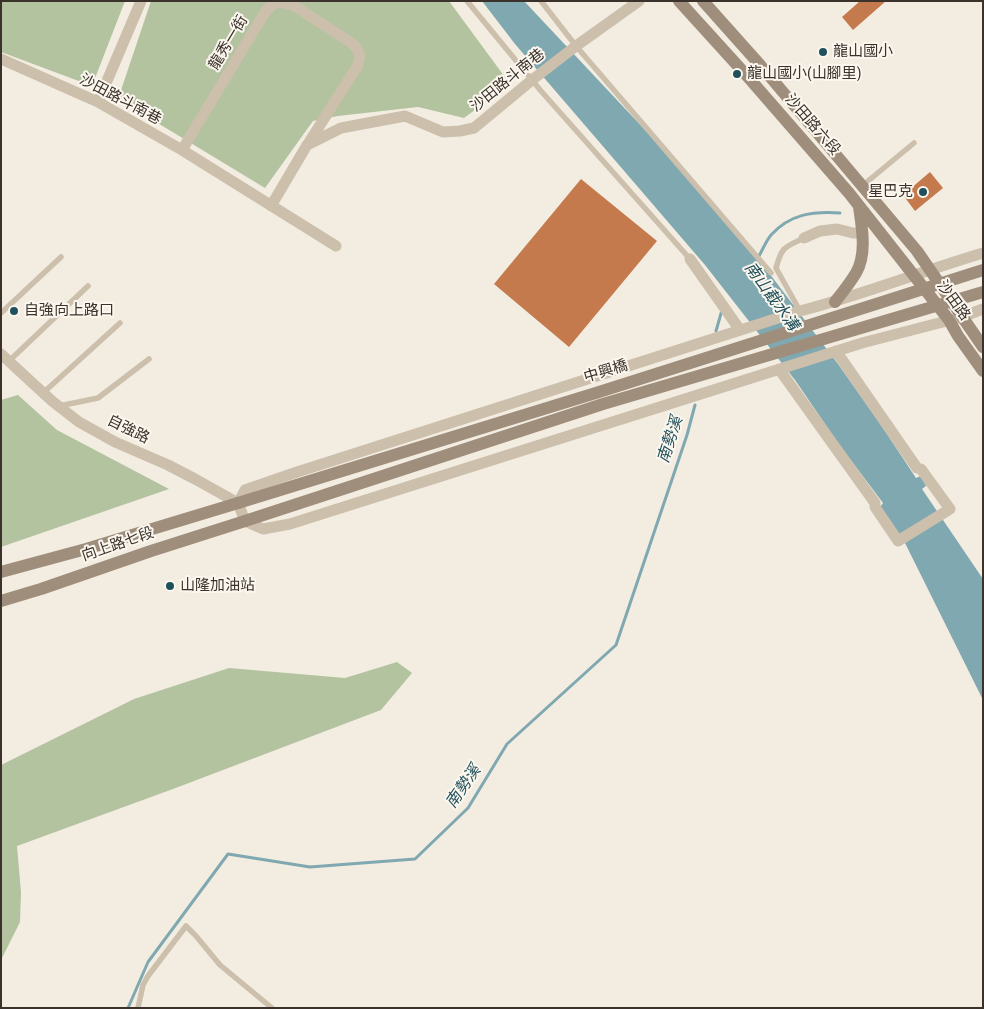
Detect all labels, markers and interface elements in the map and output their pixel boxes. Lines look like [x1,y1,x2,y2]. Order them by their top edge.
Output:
street label: 龍秀一街 [206,13,252,73]
place label: 龍山國小 [833,43,893,61]
street label: 沙田路斗南巷 [467,46,549,116]
marker: 龍山國小 [817,46,829,58]
place label: 龍山國小(山腳里) [747,65,861,83]
marker: 龍山國小(山腳里) [731,68,743,80]
street label: 沙田路斗南巷 [76,71,164,129]
street label: 沙田路六段 [781,91,843,159]
place label: 星巴克 [868,183,913,201]
marker: 星巴克 [917,186,929,198]
water label: 南山截水溝 [740,259,802,335]
street label: 沙田路 [932,278,974,324]
place label: 自強向上路口 [24,302,114,320]
marker: 自強向上路口 [8,305,20,317]
street label: 中興橋 [582,357,630,387]
street label: 自強路 [104,412,152,448]
water label: 南勢溪 [654,414,688,466]
street label: 向上路七段 [80,524,156,566]
place label: 山隆加油站 [180,577,255,595]
marker: 山隆加油站 [164,580,176,592]
water label: 南勢溪 [442,762,486,812]

